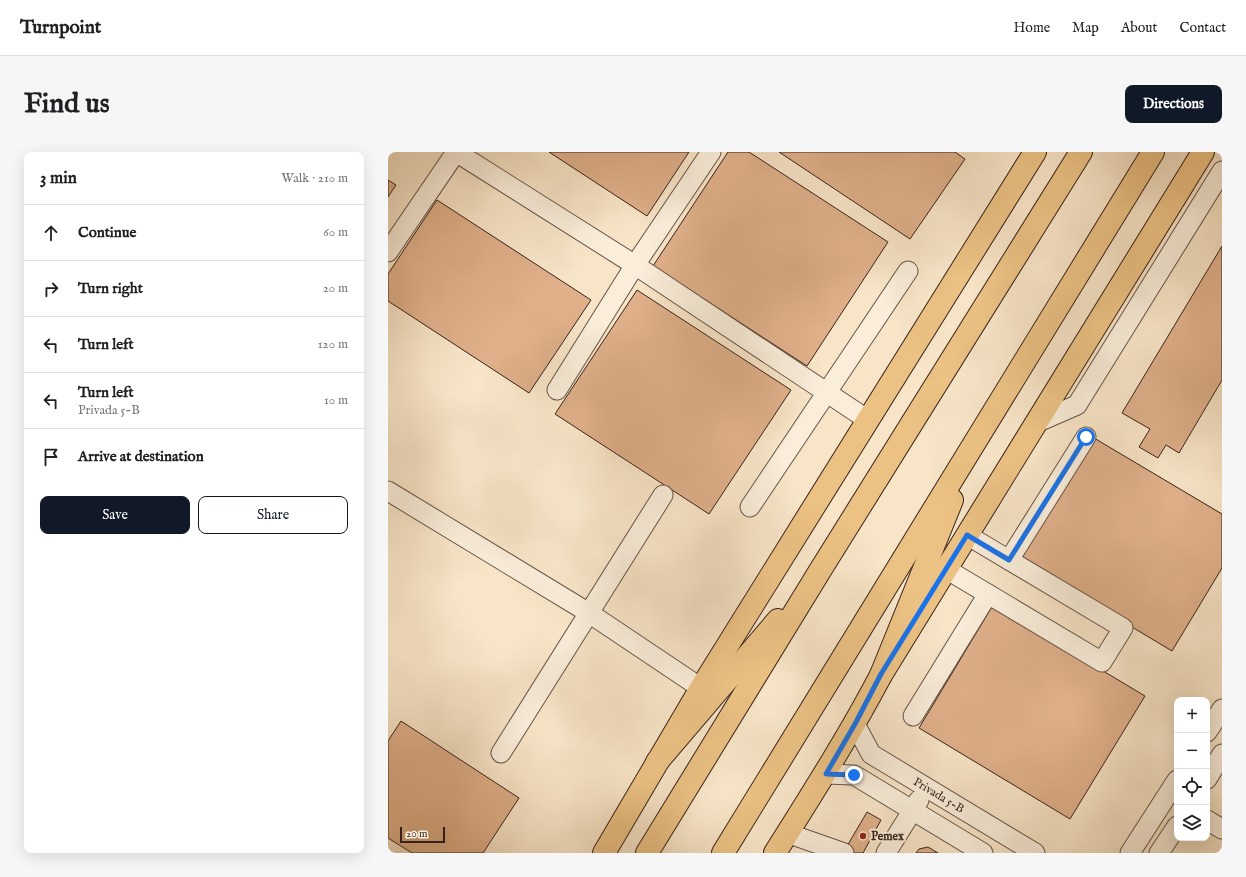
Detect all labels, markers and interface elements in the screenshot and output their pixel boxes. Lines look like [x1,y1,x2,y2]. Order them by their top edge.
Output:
text: Turnpoint [20,16,101,40]
text: Home [1014,19,1050,37]
text: Map [1072,19,1099,37]
text: About [1121,19,1157,37]
text: Contact [1179,19,1226,37]
button: Directions [1125,85,1222,123]
text: Find us [24,87,110,122]
text: 3 min [40,168,77,189]
text: Walk · 210 m [282,170,348,187]
icon: ahead [40,222,62,244]
text: Continue [78,223,136,242]
text: 60 m [323,224,348,241]
icon: right [40,278,62,300]
text: Turn right [78,279,143,298]
text: 20 m [323,280,348,297]
icon: left [40,334,62,356]
text: Turn left [78,335,134,354]
text: 120 m [318,336,348,353]
text: Turn left [78,383,134,402]
icon: left [40,390,62,412]
text: 10 m [324,392,348,409]
text: Privada 5-B [78,402,140,419]
route start [1077,428,1095,446]
icon: arrive [40,446,62,468]
text: Arrive at destination [78,447,204,466]
button: Save [40,496,190,534]
button: Share [198,496,348,534]
map controls [1174,697,1210,841]
button: + [1174,697,1210,733]
button: − [1174,733,1210,769]
route end [845,766,863,784]
button: locate [1174,769,1210,805]
street label: Privada 5-B [910,774,967,817]
button: layers [1174,805,1210,841]
scale bar [400,825,445,844]
text: 20 m [406,827,427,841]
place label: Pemex [871,829,904,844]
marker: Pemex [858,831,868,841]

